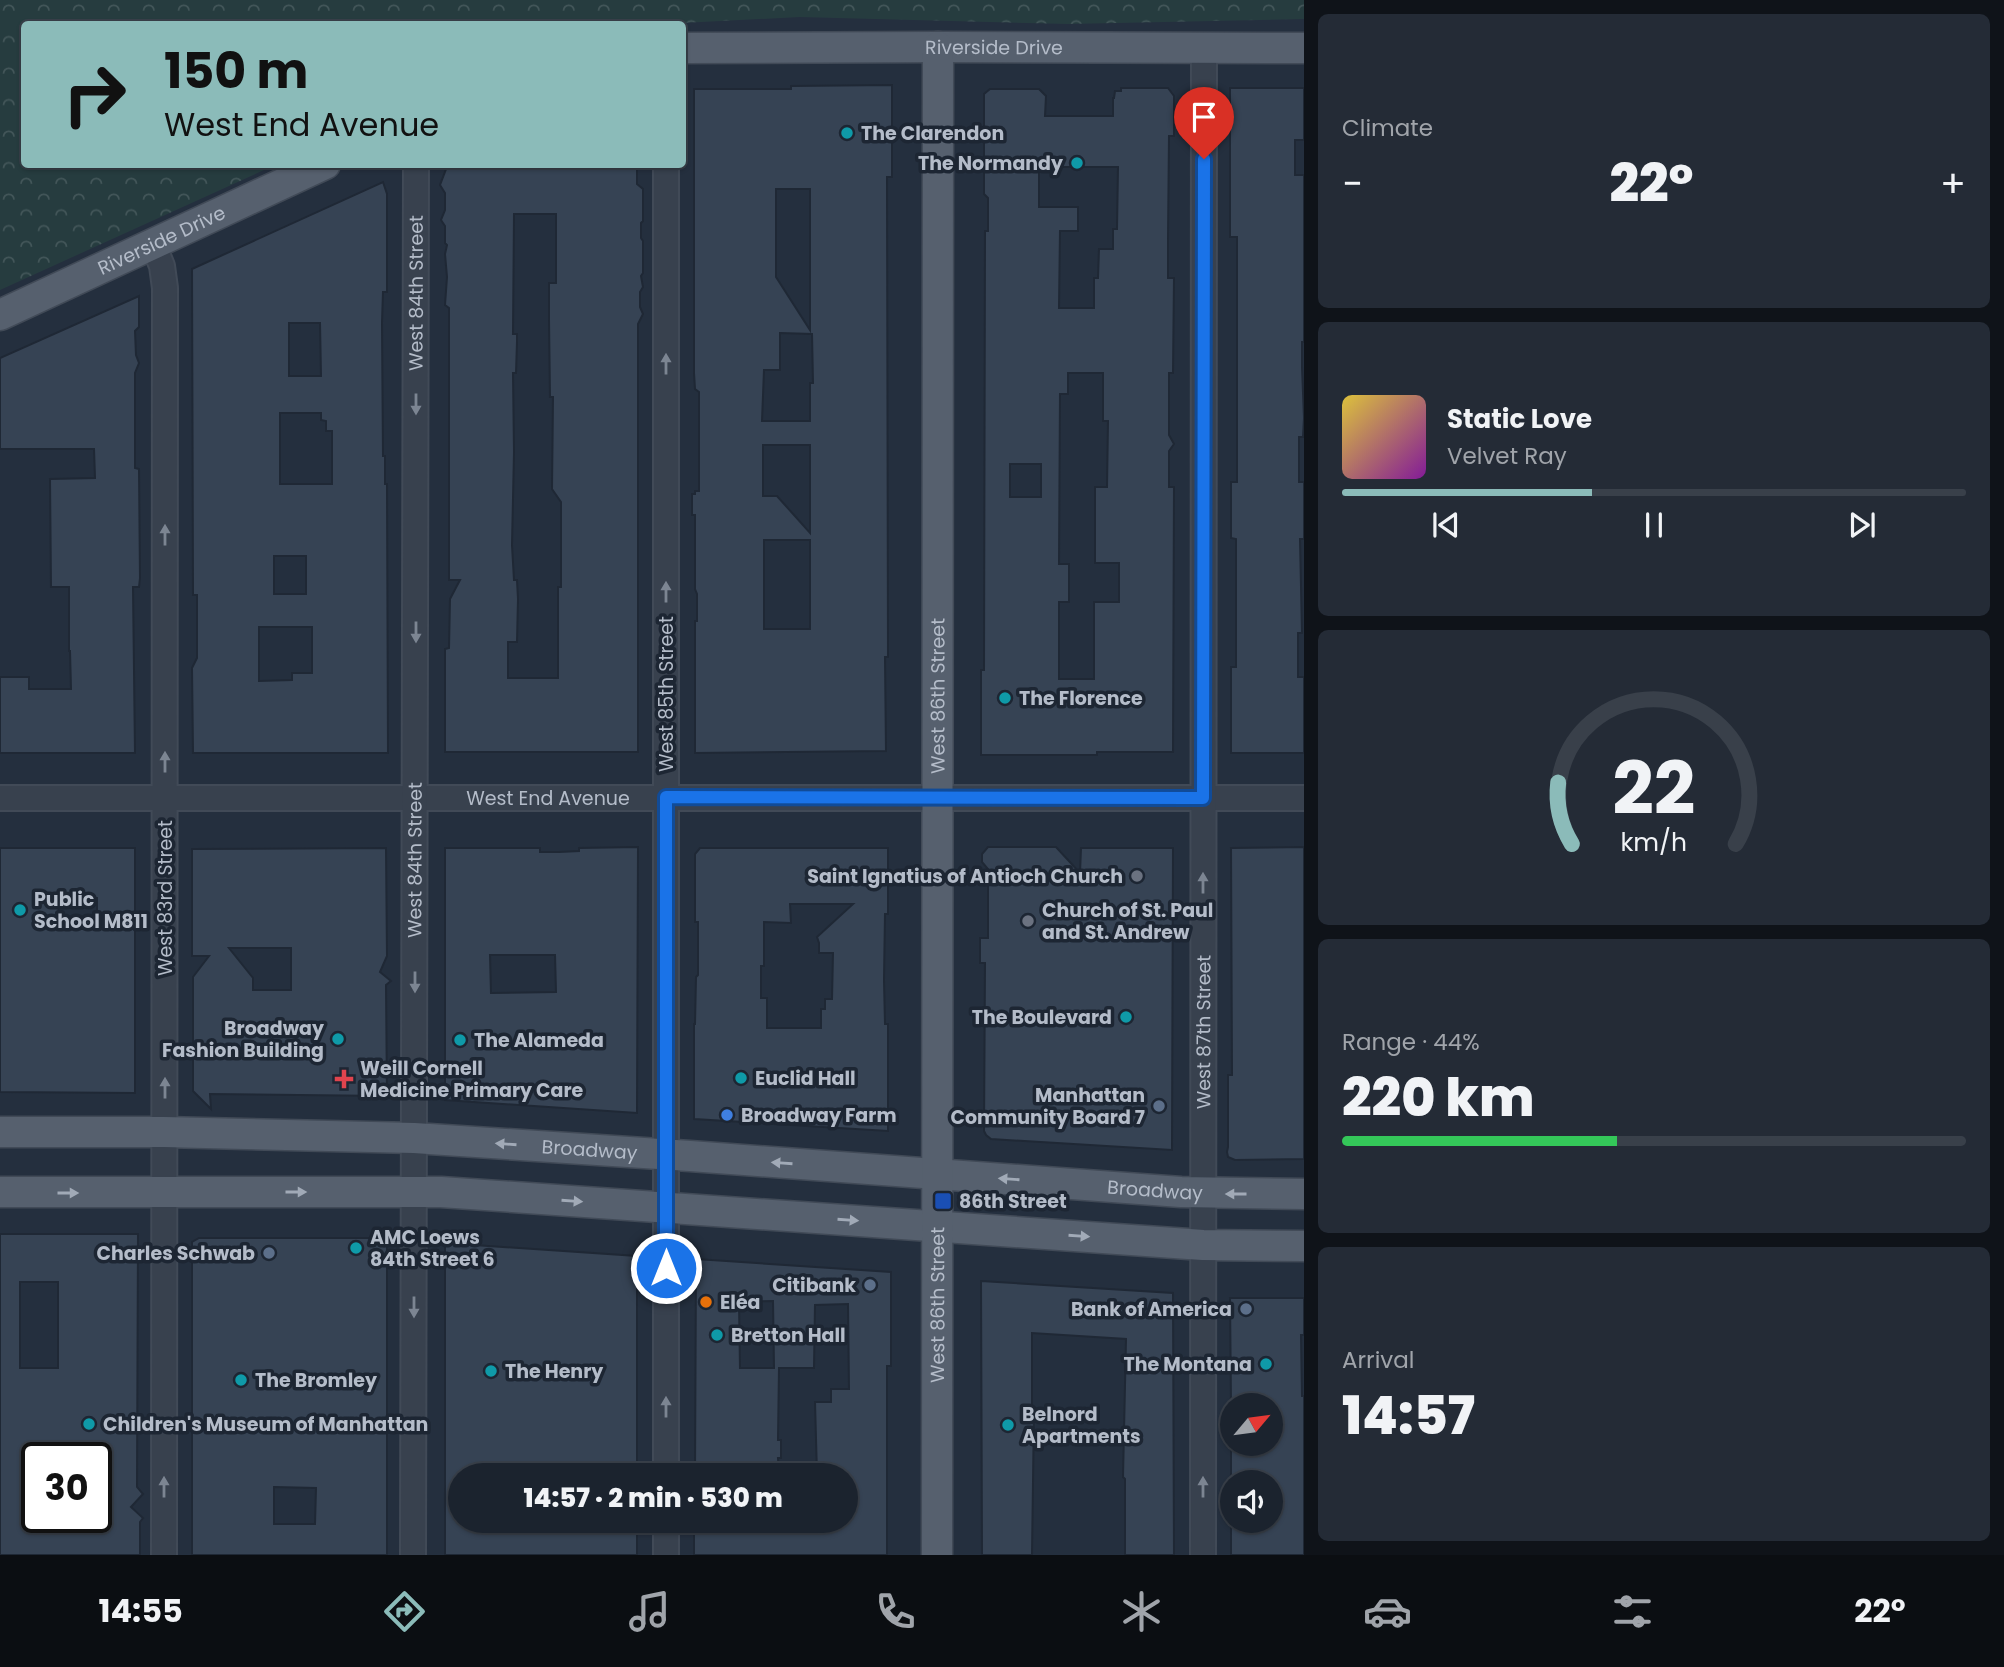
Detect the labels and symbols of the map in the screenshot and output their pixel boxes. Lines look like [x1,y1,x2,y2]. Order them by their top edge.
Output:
street label: Riverside Drive [925,33,1063,61]
pin [1174,87,1234,159]
place label: The Clarendon [861,120,1004,147]
marker: The Clarendon [839,125,855,141]
place label: The Normandy [918,150,1064,177]
marker: The Normandy [1069,155,1085,171]
street label: Riverside Drive [93,199,230,281]
street label: West 84th Street [402,215,429,371]
one-way arrow [660,353,672,375]
one-way arrow [410,393,422,415]
one-way arrow [159,524,171,546]
one-way arrow [660,580,672,602]
street label: West 85th Street [653,616,680,772]
street label: West 86th Street [924,618,951,774]
one-way arrow [410,621,422,643]
place label: The Florence [1019,685,1143,712]
marker: The Florence [997,690,1013,706]
one-way arrow [159,751,171,773]
street label: West 84th Street [401,782,428,938]
street label: West End Avenue [466,785,630,812]
street label: West 83rd Street [152,820,179,976]
place label: Saint Ignatius of Antioch Church [807,863,1123,890]
marker: Saint Ignatius of Antioch Church [1129,868,1145,884]
one-way arrow [1197,872,1209,894]
place label: Public School M811 [34,886,148,935]
place label: Church of St. Paul and St. Andrew [1042,897,1213,946]
marker: Public School M811 [12,902,28,918]
marker: Church of St. Paul and St. Andrew [1020,913,1036,929]
street label: West 87th Street [1190,955,1217,1109]
one-way arrow [409,971,420,993]
place label: The Boulevard [972,1004,1112,1031]
marker: The Boulevard [1118,1009,1134,1025]
place label: Broadway Fashion Building [162,1015,325,1064]
place label: The Alameda [474,1027,604,1054]
marker: Broadway Fashion Building [330,1031,346,1047]
marker: The Alameda [452,1032,468,1048]
place label: Weill Cornell Medicine Primary Care [360,1055,584,1104]
place label: Euclid Hall [755,1065,856,1092]
marker: Weill Cornell Medicine Primary Care [334,1069,354,1089]
marker: Euclid Hall [733,1070,749,1086]
one-way arrow [159,1077,171,1099]
place label: Manhattan Community Board 7 [950,1082,1145,1131]
marker: Manhattan Community Board 7 [1151,1098,1167,1114]
place label: Broadway Farm [741,1102,897,1129]
marker: Broadway Farm [719,1107,735,1123]
street label: Broadway [541,1133,639,1166]
one-way arrow [495,1138,517,1149]
one-way arrow [771,1157,793,1168]
one-way arrow [998,1173,1020,1184]
street label: Broadway [1106,1173,1203,1206]
one-way arrow [285,1186,307,1198]
one-way arrow [57,1187,79,1199]
place label: 86th Street [959,1188,1067,1215]
one-way arrow [1225,1188,1247,1199]
marker: 86th Street [933,1191,953,1211]
one-way arrow [561,1196,583,1207]
one-way arrow [837,1215,859,1226]
place label: AMC Loews 84th Street 6 [370,1224,495,1273]
street label: West 86th Street [924,1227,951,1383]
position arrow [629,1231,703,1305]
one-way arrow [1068,1231,1090,1242]
place label: Charles Schwab [97,1240,255,1267]
marker: AMC Loews 84th Street 6 [348,1240,364,1256]
marker: Charles Schwab [261,1245,277,1261]
place label: Citibank [772,1272,856,1299]
marker: Citibank [862,1277,878,1293]
place label: Eléa [720,1289,761,1316]
marker: Eléa [698,1294,714,1310]
one-way arrow [408,1296,420,1318]
place label: Bank of America [1071,1296,1232,1323]
marker: Bank of America [1238,1301,1254,1317]
place label: Bretton Hall [731,1322,846,1349]
marker: Bretton Hall [709,1327,725,1343]
place label: The Montana [1124,1351,1252,1378]
marker: The Montana [1258,1356,1274,1372]
place label: The Henry [505,1358,604,1385]
marker: The Henry [483,1363,499,1379]
place label: The Bromley [255,1367,378,1394]
marker: The Bromley [233,1372,249,1388]
north arrow [1220,1393,1283,1456]
one-way arrow [660,1396,672,1418]
place label: Belnord Apartments [1022,1401,1141,1450]
place label: Children's Museum of Manhattan [103,1411,428,1438]
marker: Children's Museum of Manhattan [81,1416,97,1432]
marker: Belnord Apartments [1000,1417,1016,1433]
speed limit sign: 30 [21,1442,112,1533]
one-way arrow [158,1476,170,1498]
one-way arrow [1197,1476,1209,1498]

